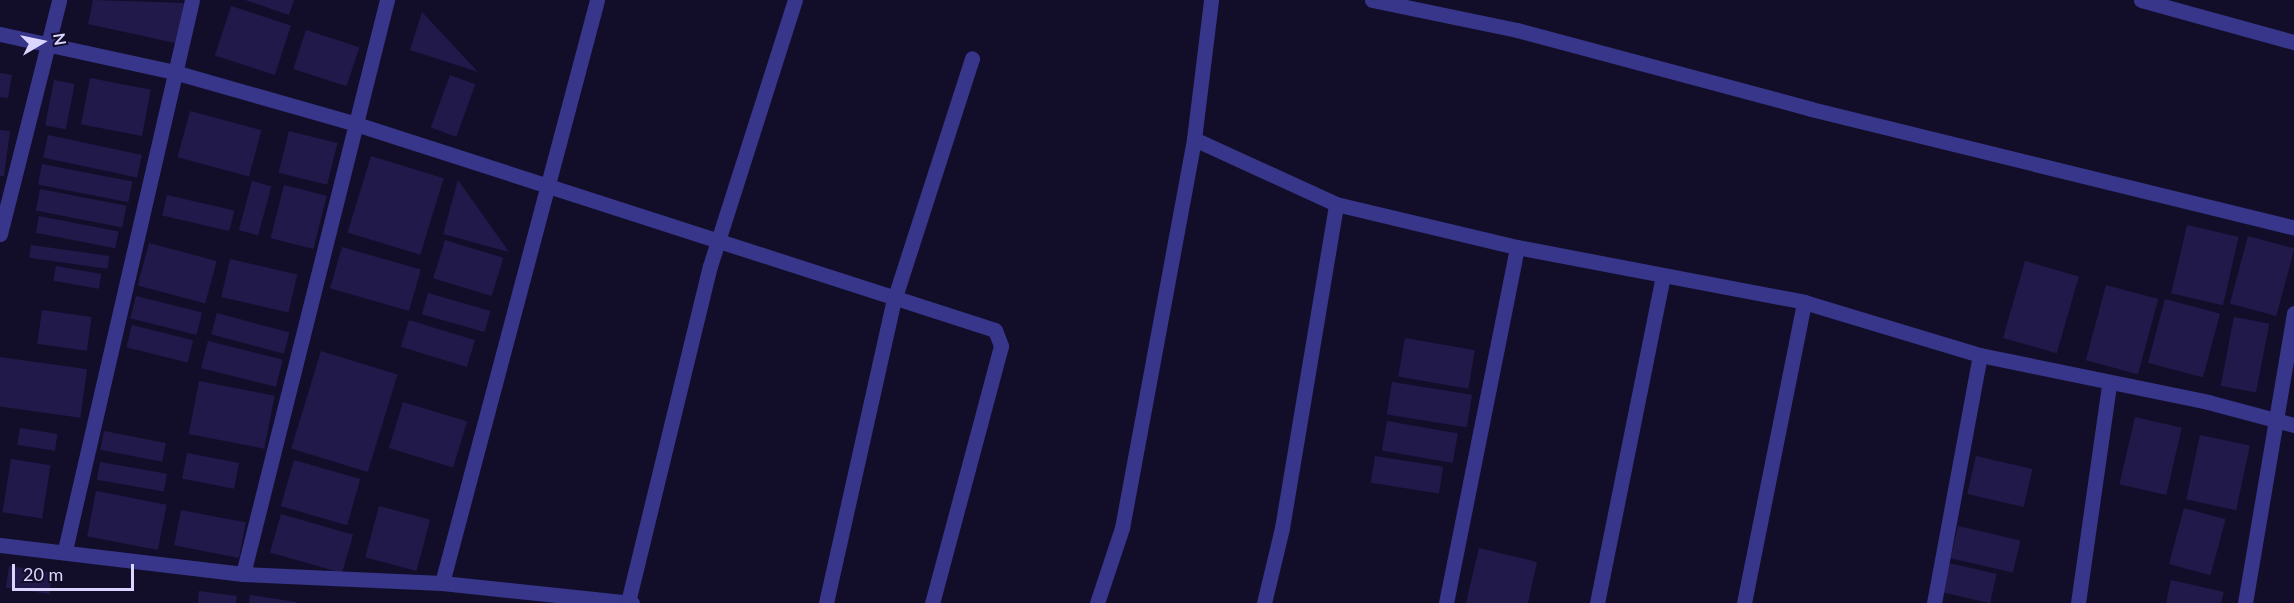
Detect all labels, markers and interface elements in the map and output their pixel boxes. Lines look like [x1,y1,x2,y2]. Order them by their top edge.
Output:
north arrow [12,12,72,72]
text: N [50,32,71,47]
scale bar [15,552,136,590]
text: 20 m [23,563,63,585]

